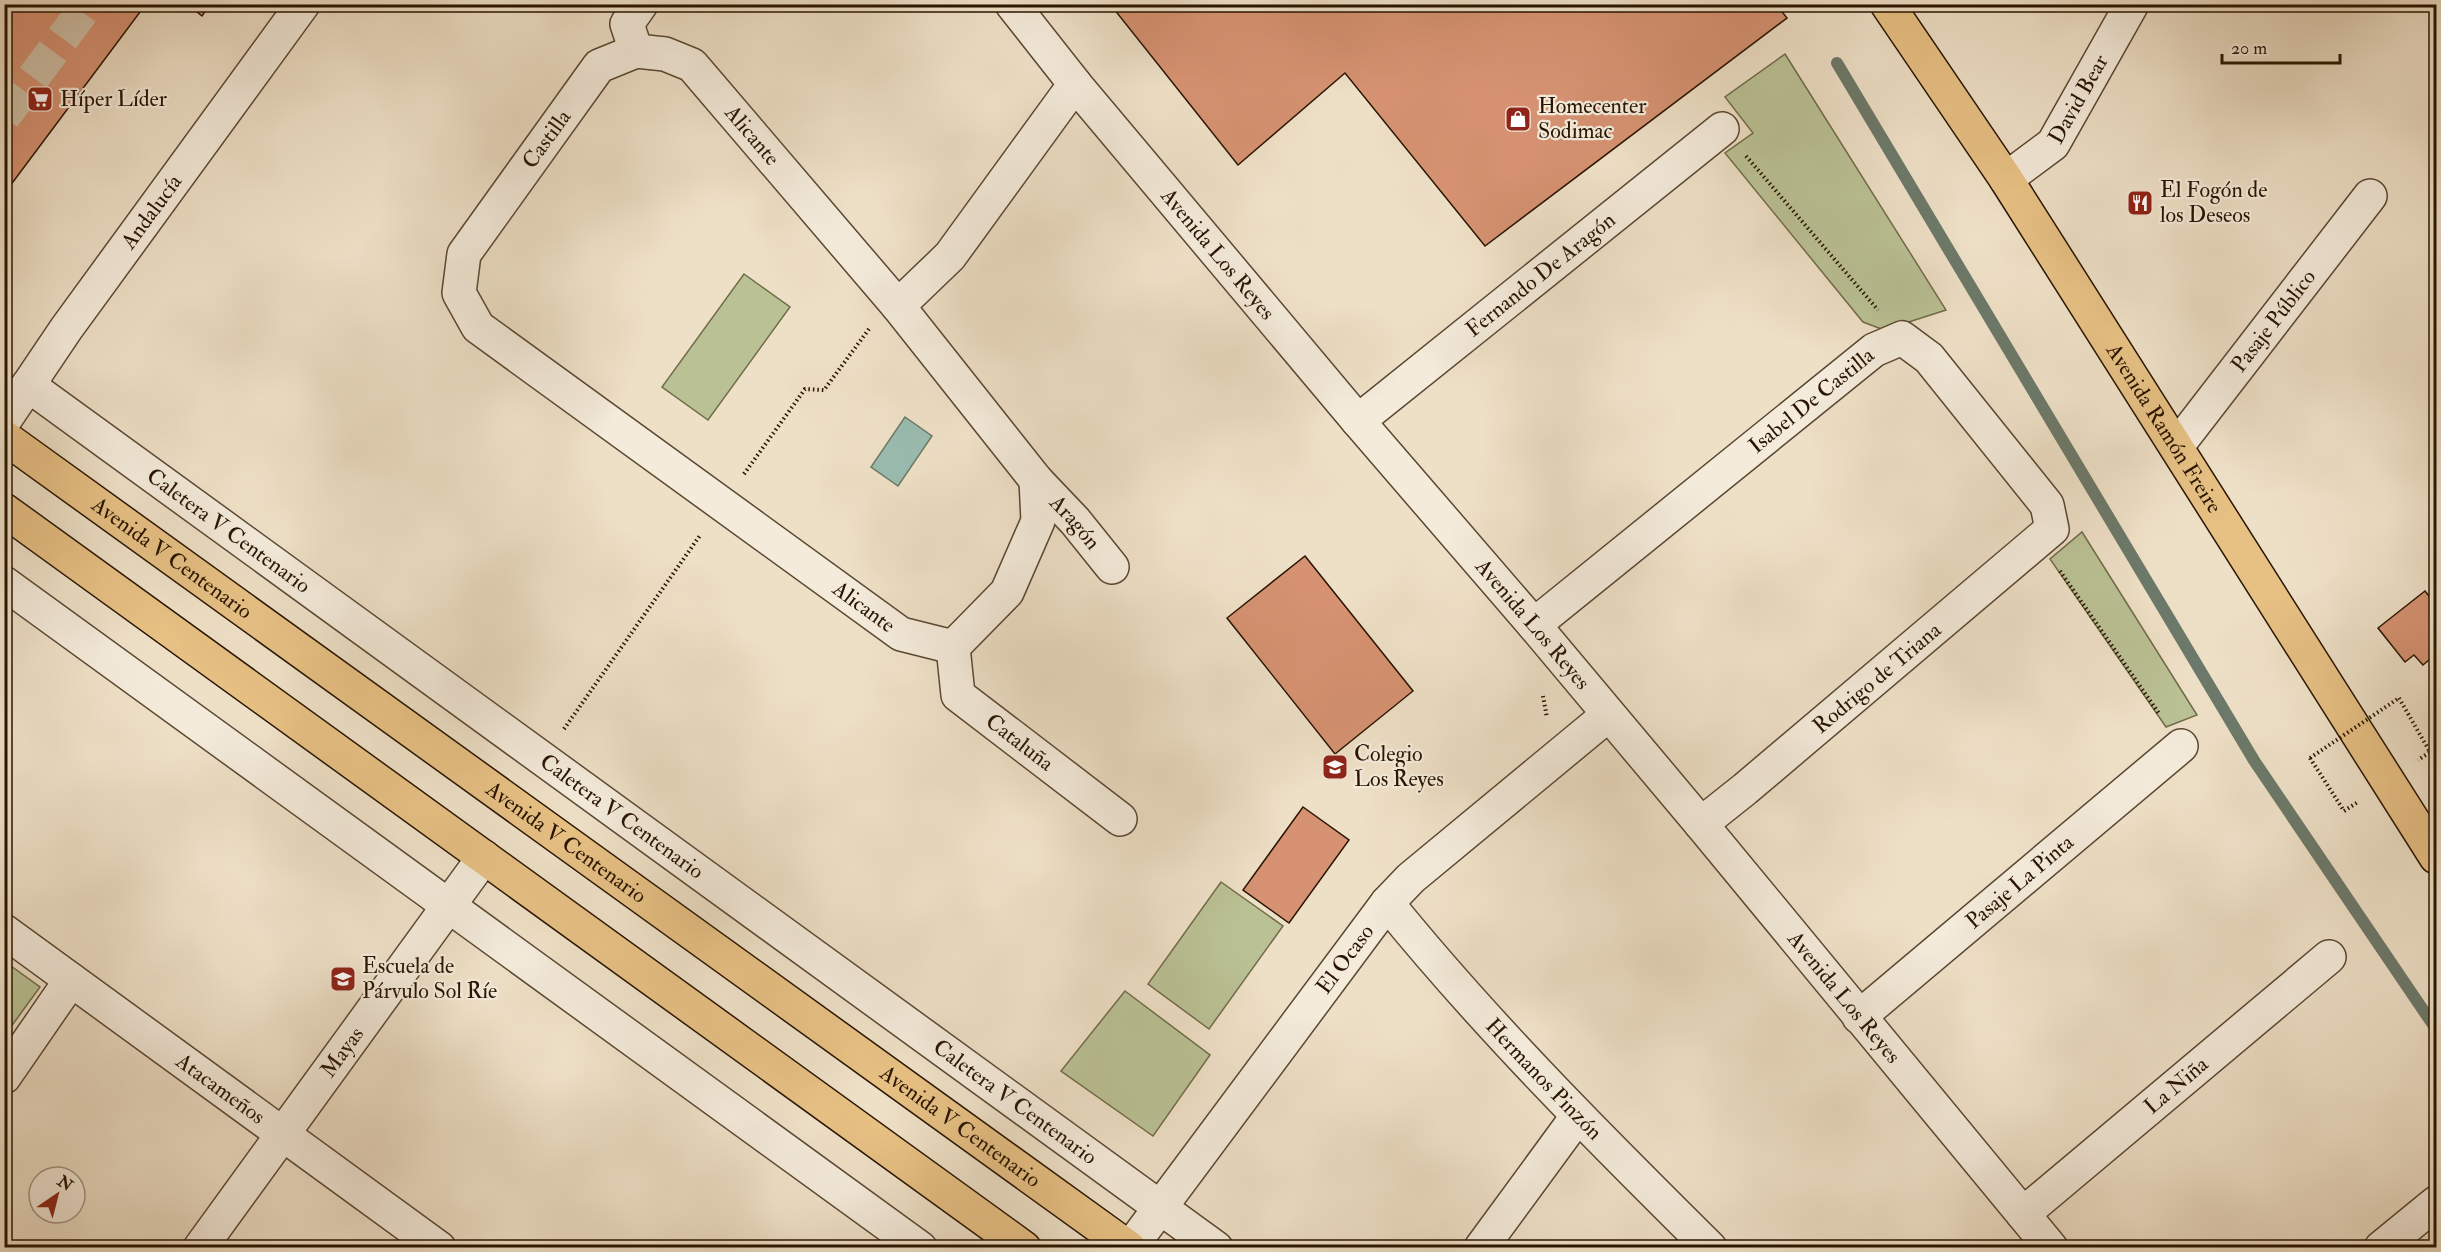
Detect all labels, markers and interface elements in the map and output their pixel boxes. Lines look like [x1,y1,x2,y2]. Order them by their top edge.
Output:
scale bar [2222,27,2340,65]
text: 20 m [2231,37,2267,60]
street label: David Bear [2042,49,2115,149]
supermarket icon: Híper Líder [25,84,55,114]
place label: Híper Líder [60,85,168,114]
place label: Homecenter Sodimac [1538,92,1647,145]
street label: Alicante [718,99,786,172]
street label: Castilla [516,103,578,174]
shop icon: Homecenter Sodimac [1503,104,1533,134]
street label: Andalucía [114,168,189,256]
place label: El Fogón de los Deseos [2160,176,2267,229]
street label: Avenida Los Reyes [1154,182,1281,326]
restaurant icon: El Fogón de los Deseos [2125,188,2155,218]
street label: Fernando De Aragón [1460,206,1621,343]
street label: Pasaje Público [2225,264,2322,378]
street label: Avenida Ramón Freire [2099,337,2228,519]
street label: Isabel De Castilla [1743,341,1881,460]
street label: Caletera V Centenario [141,462,316,600]
street label: Aragón [1043,488,1107,556]
street label: Avenida V Centenario [85,490,258,625]
street label: Avenida Los Reyes [1468,552,1596,696]
street label: Alicante [826,574,901,639]
street label: Rodrigo de Triana [1807,616,1948,740]
street label: Cataluña [980,707,1060,778]
place label: Colegio Los Reyes [1354,740,1444,793]
street label: Caletera V Centenario [534,747,709,885]
school or university icon: Colegio Los Reyes [1320,752,1350,782]
street label: Avenida V Centenario [479,774,652,910]
street label: Pasaje La Pinta [1960,828,2080,935]
street label: El Ocaso [1310,919,1380,1000]
street label: Avenida Los Reyes [1781,925,1907,1069]
place label: Escuela de Párvulo Sol Ríe [362,952,497,1005]
school or university icon: Escuela de Párvulo Sol Ríe [328,964,358,994]
street label: Hermanos Pinzón [1479,1012,1608,1146]
street label: Mayas [314,1021,370,1083]
street label: Caletera V Centenario [928,1033,1103,1171]
street label: Atacameños [170,1046,271,1131]
street label: La Niña [2138,1050,2215,1120]
street label: Avenida V Centenario [874,1059,1046,1194]
north arrow [27,1165,87,1225]
text: N [53,1171,77,1196]

